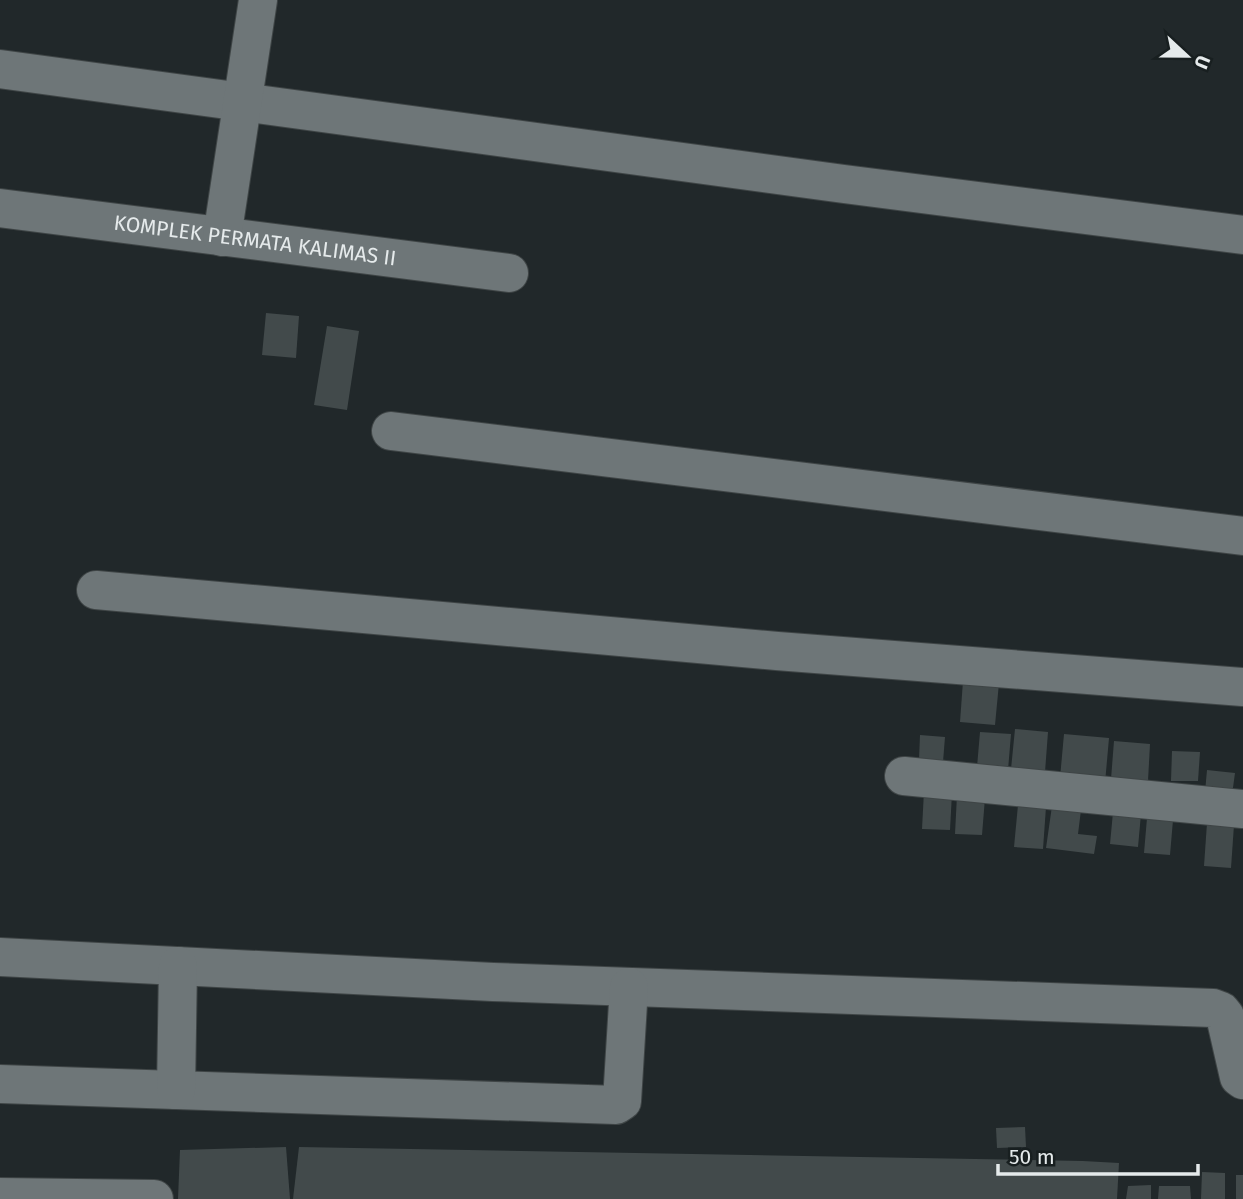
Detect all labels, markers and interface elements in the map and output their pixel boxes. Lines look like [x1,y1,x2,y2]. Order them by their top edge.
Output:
north arrow [1152,21,1222,91]
text: U [1189,52,1215,72]
street label: KOMPLEK PERMATA KALIMAS II [112,210,398,271]
scale bar [998,1132,1198,1176]
text: 50 m [1009,1144,1055,1170]

